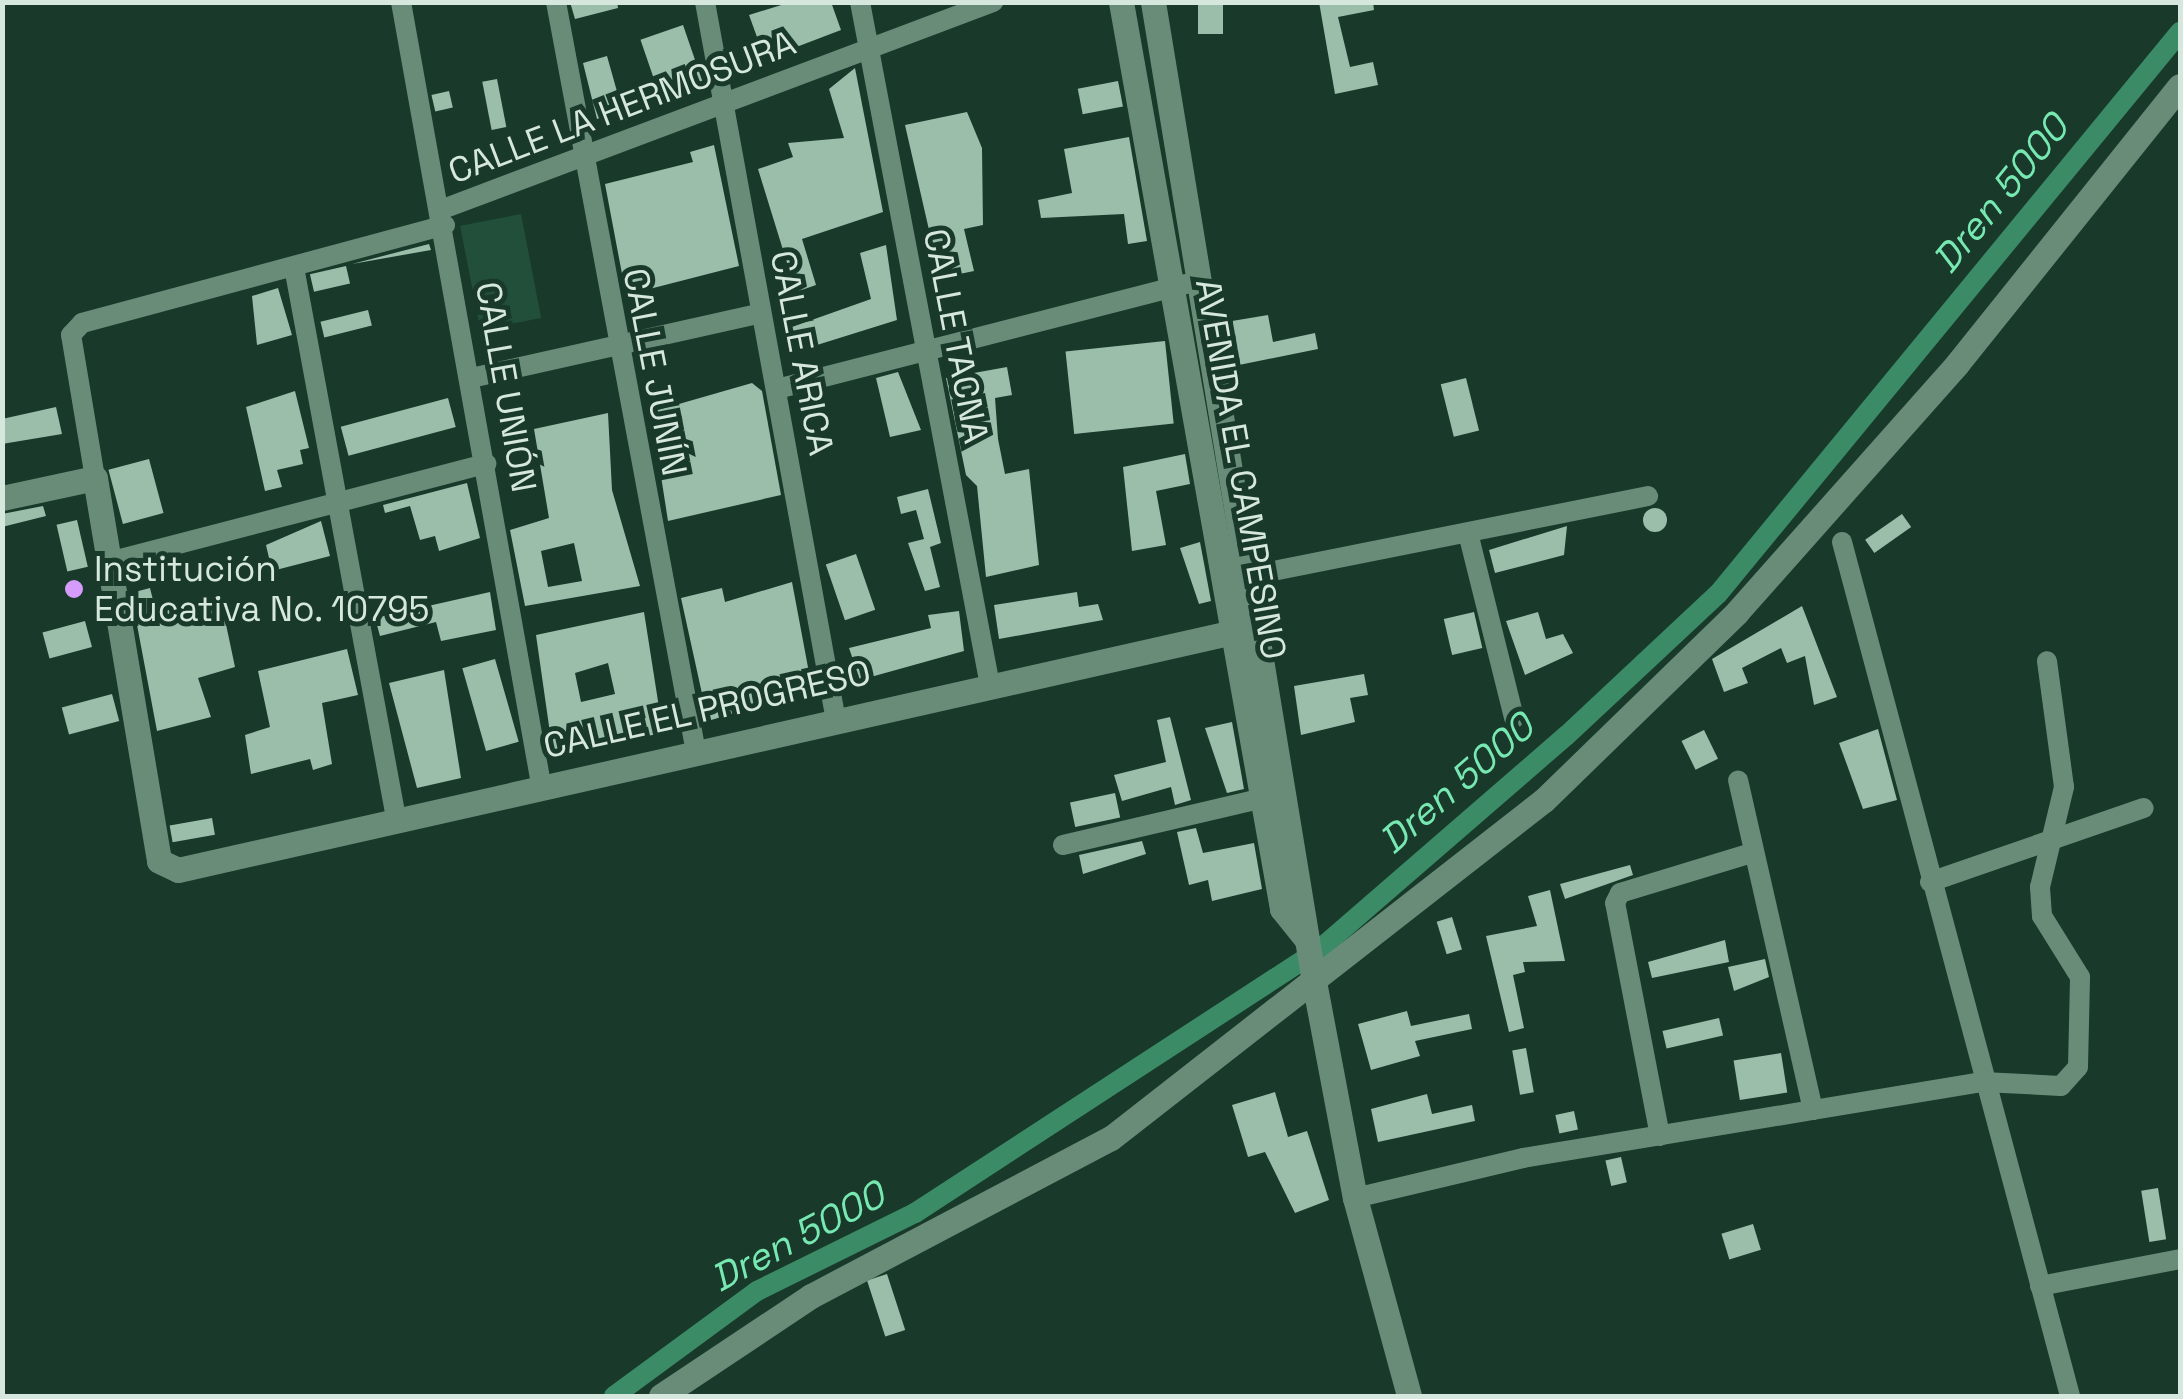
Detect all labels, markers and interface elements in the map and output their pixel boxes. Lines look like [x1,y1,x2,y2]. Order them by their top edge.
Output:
street label: CALLE LA HERMOSURA [442,21,802,193]
water label: Dren 5000 [1923,106,2079,282]
street label: CALLE TACNA [915,225,997,447]
street label: CALLE ARICA [762,247,842,459]
street label: CALLE JUNÍN [614,265,696,479]
street label: AVENIDA EL CAMPESINO [1187,275,1295,663]
street label: CALLE UNIÓN [467,278,545,496]
place label: Institución Educativa No. 10795 [94,548,431,630]
marker: Institución Educativa No. 10795 [63,578,85,600]
street label: CALLE EL PROGRESO [539,651,875,767]
water label: Dren 5000 [1370,704,1544,864]
water label: Dren 5000 [703,1172,893,1302]

